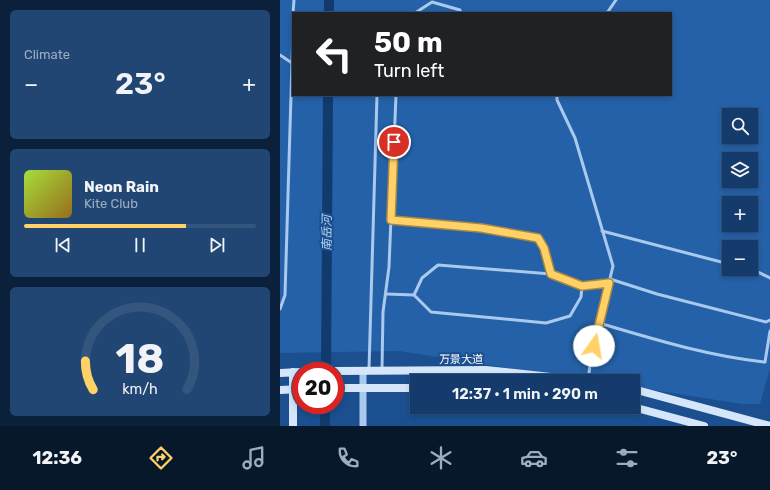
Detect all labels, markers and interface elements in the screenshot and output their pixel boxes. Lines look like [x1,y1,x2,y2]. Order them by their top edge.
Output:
text: 50 m [374,26,443,59]
icon: left [308,28,360,80]
text: Climate [24,47,70,62]
text: Turn left [374,60,444,82]
text: 23° [115,66,166,102]
text: − [24,71,38,98]
text: + [242,71,256,98]
map controls [722,108,758,276]
button: search [722,108,758,144]
pin [377,125,411,159]
icon: arrive [383,131,405,153]
button: layers [722,152,758,188]
text: Neon Rain [84,178,159,196]
text: Kite Club [84,196,138,211]
button: + [722,196,758,232]
water label: 南岳河 [320,213,334,251]
icon: previous [52,234,74,256]
icon: pause [129,234,151,256]
icon: next [206,234,228,256]
button: − [722,240,758,276]
position arrow [573,325,615,367]
text: 18 [116,333,164,382]
street label: 万景大道 [439,353,483,366]
speed limit sign: 20 [292,362,344,414]
text: km/h [122,380,158,397]
text: 12:37 · 1 min · 290 m [452,385,598,403]
icon: directions [147,444,175,472]
icon: music [240,444,268,472]
icon: phone [334,444,362,472]
icon: climate [427,444,455,472]
icon: car [520,444,548,472]
icon: filters [613,444,641,472]
text: 12:36 [33,447,82,469]
text: 23° [706,447,737,469]

